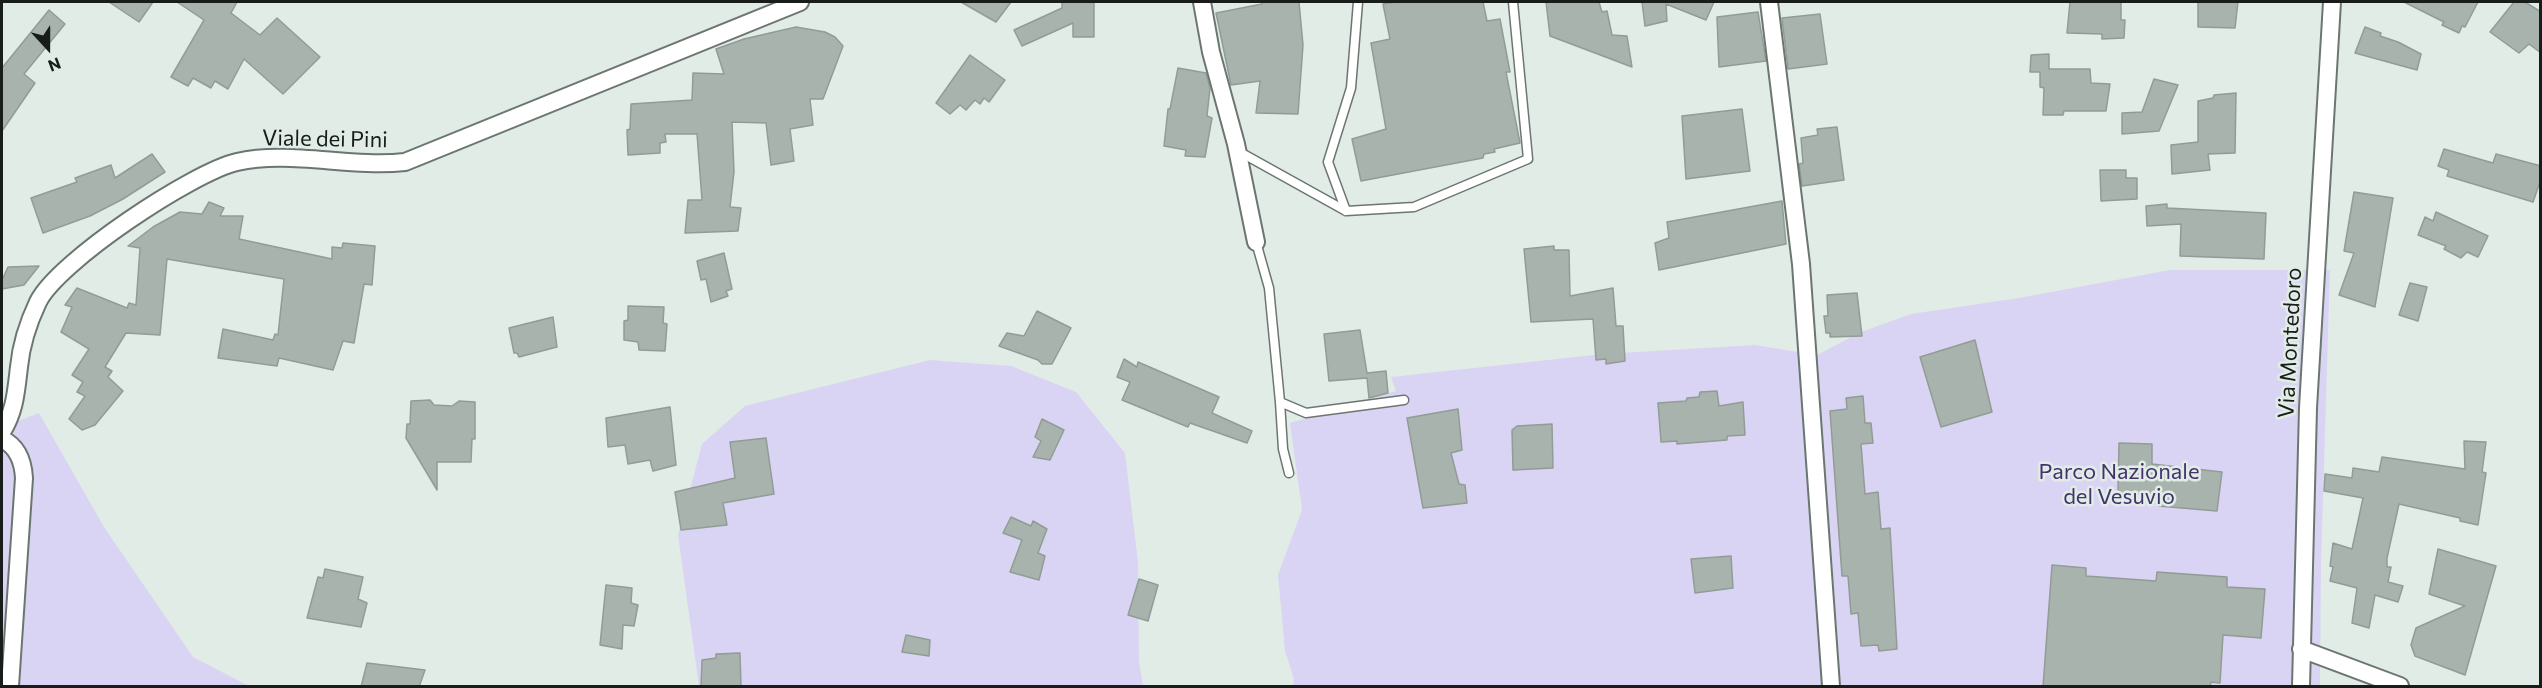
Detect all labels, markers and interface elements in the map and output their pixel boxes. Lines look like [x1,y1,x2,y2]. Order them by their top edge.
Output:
north arrow [18,18,78,78]
text: N [46,54,64,76]
street label: Viale dei Pini [262,125,388,153]
street label: Via Montedoro [2273,267,2307,419]
park label: Parco Nazionale del Vesuvio [2038,459,2200,511]

